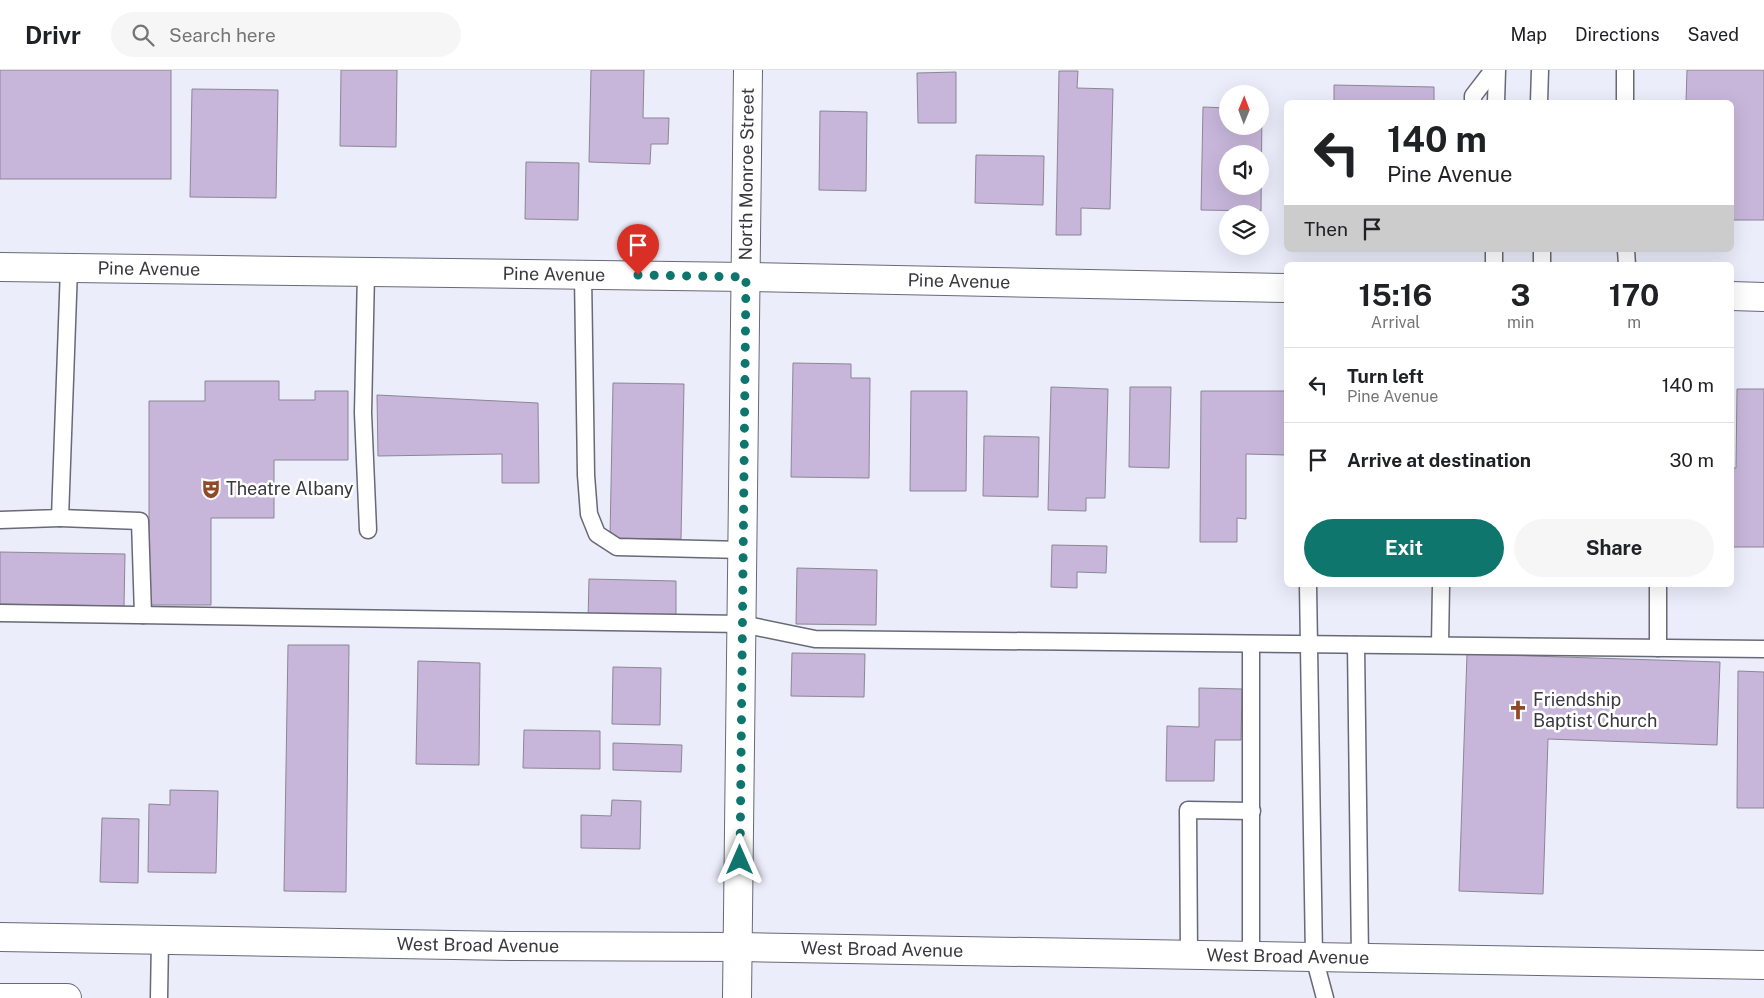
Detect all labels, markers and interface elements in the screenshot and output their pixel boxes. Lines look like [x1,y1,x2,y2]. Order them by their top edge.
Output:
search box [111,12,461,57]
text: Drivr [25,21,81,49]
icon: search [129,21,157,49]
text: Search here [169,24,276,46]
text: Map [1510,24,1547,45]
text: Directions [1575,24,1660,45]
text: Saved [1688,24,1739,45]
north arrow [1219,85,1269,135]
map controls [1219,85,1269,255]
street label: North Monroe Street [735,88,758,261]
text: 140 m [1387,119,1487,160]
icon: left [1304,120,1369,185]
button: sound [1219,145,1269,195]
text: Pine Avenue [1387,161,1513,187]
button: layers [1219,205,1269,255]
icon: arrive [1358,215,1386,243]
text: Then [1304,218,1348,240]
pin [617,224,659,275]
icon: arrive [624,231,652,259]
street label: Pine Avenue [97,257,201,280]
street label: Pine Avenue [502,263,605,285]
street label: Pine Avenue [907,269,1010,292]
text: 15:16 [1359,277,1432,313]
text: 3 [1511,277,1531,313]
text: 170 [1609,277,1659,313]
text: Arrival [1371,313,1420,332]
text: min [1507,313,1534,332]
text: m [1627,313,1641,332]
text: Turn left [1347,365,1424,387]
icon: left [1304,371,1332,399]
text: 140 m [1662,374,1714,396]
text: Pine Avenue [1347,387,1438,406]
icon: arrive [1304,446,1332,474]
text: Arrive at destination [1347,449,1531,471]
text: 30 m [1669,449,1714,471]
theatre icon: Theatre Albany [200,478,222,500]
place label: Theatre Albany [226,478,354,499]
button: Exit [1304,519,1504,577]
button: Share [1514,519,1714,577]
place label: Friendship Baptist Church [1533,689,1657,731]
church icon: Friendship Baptist Church [1507,699,1529,721]
position arrow [713,833,765,885]
street label: West Broad Avenue [396,933,559,956]
street label: West Broad Avenue [800,937,963,961]
street label: West Broad Avenue [1206,944,1369,968]

